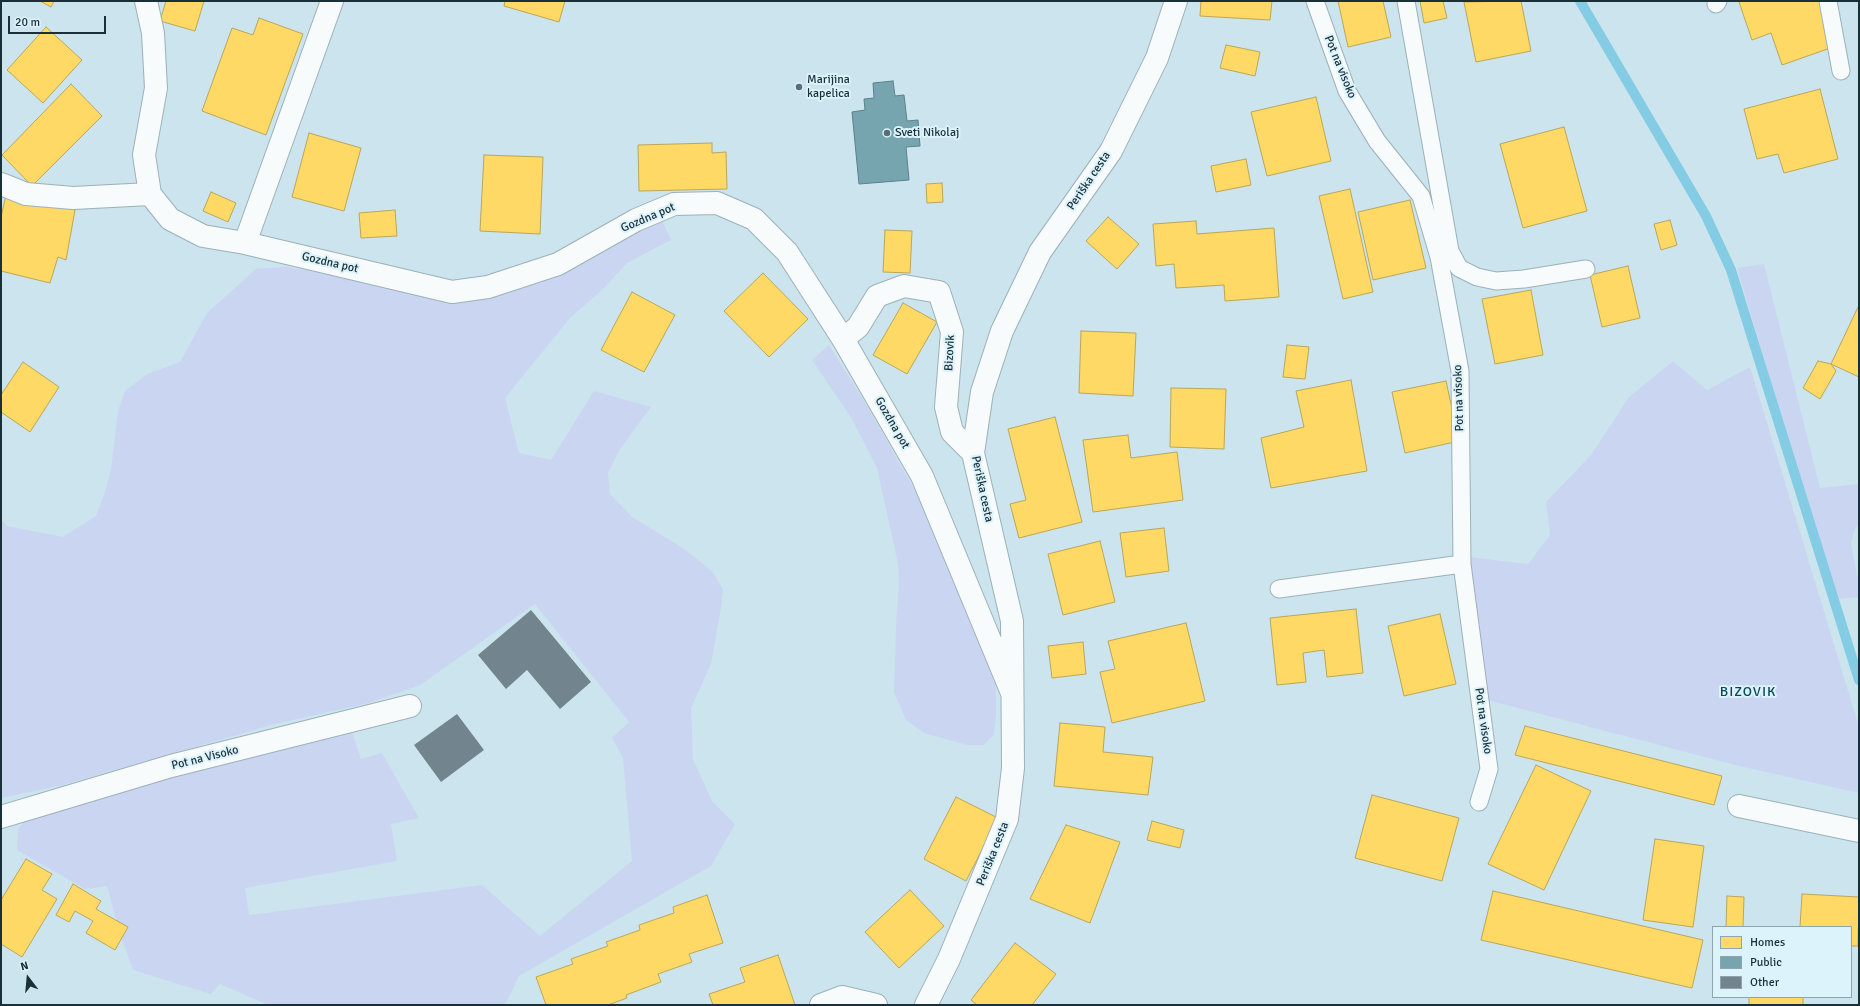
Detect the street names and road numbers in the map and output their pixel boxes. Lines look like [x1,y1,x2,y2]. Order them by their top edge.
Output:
street label: Pot na visoko [1321,33,1359,101]
street label: Periška cesta [1064,149,1114,213]
street label: Gozdna pot [619,200,677,236]
street label: Gozdna pot [300,250,360,276]
street label: Bizovik [942,334,958,372]
street label: Pot na visoko [1451,364,1467,432]
street label: Gozdna pot [871,395,913,451]
street label: Periška cesta [968,455,996,523]
street label: Pot na visoko [1471,687,1495,755]
street label: Pot na Visoko [170,743,240,773]
street label: Periška cesta [974,820,1012,888]

